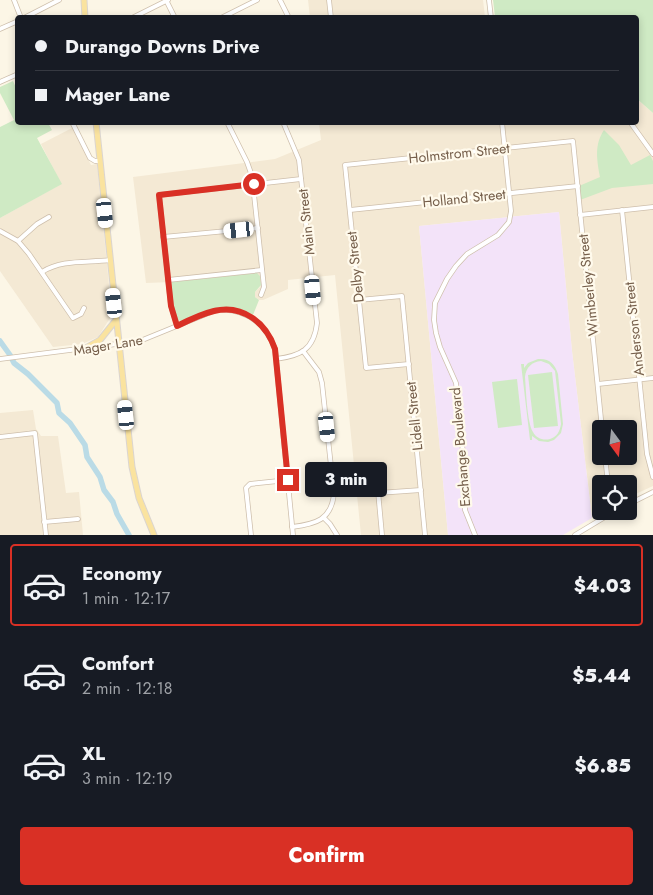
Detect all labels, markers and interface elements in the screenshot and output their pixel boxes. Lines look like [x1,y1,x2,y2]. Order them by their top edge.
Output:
text: Durango Downs Drive [65,33,260,60]
text: Mager Lane [65,81,170,108]
street label: Holmstrom Street [407,138,511,168]
route start [243,173,265,195]
street label: Holland Street [421,184,507,212]
street label: Main Street [293,187,319,256]
car [95,197,114,229]
car [223,221,254,239]
street label: Delby Street [341,230,369,304]
street label: Wimberley Street [573,232,603,337]
car [304,274,321,306]
street label: Anderson Street [619,280,649,377]
car [104,287,123,319]
street label: Mager Lane [72,330,144,360]
street label: Lidell Street [400,380,428,451]
street label: Exchange Boulevard [445,387,475,507]
car [116,399,135,431]
car [317,411,336,443]
north arrow [592,420,638,465]
map controls [592,420,637,520]
callout: 3 min [306,462,388,498]
text: 3 min [325,468,367,491]
route end [277,469,299,491]
button: locate [592,475,637,520]
text: Economy [82,560,162,587]
icon: car [22,563,67,608]
text: $4.03 [574,572,631,599]
text: 1 min · 12:17 [82,587,170,610]
text: Comfort [82,650,154,677]
icon: car [22,653,67,698]
text: $5.44 [572,662,631,689]
text: 2 min · 12:18 [82,677,172,700]
text: XL [82,740,105,767]
icon: car [22,743,67,788]
text: $6.85 [574,752,631,779]
text: 3 min · 12:19 [82,767,173,790]
button: Confirm [20,827,633,885]

